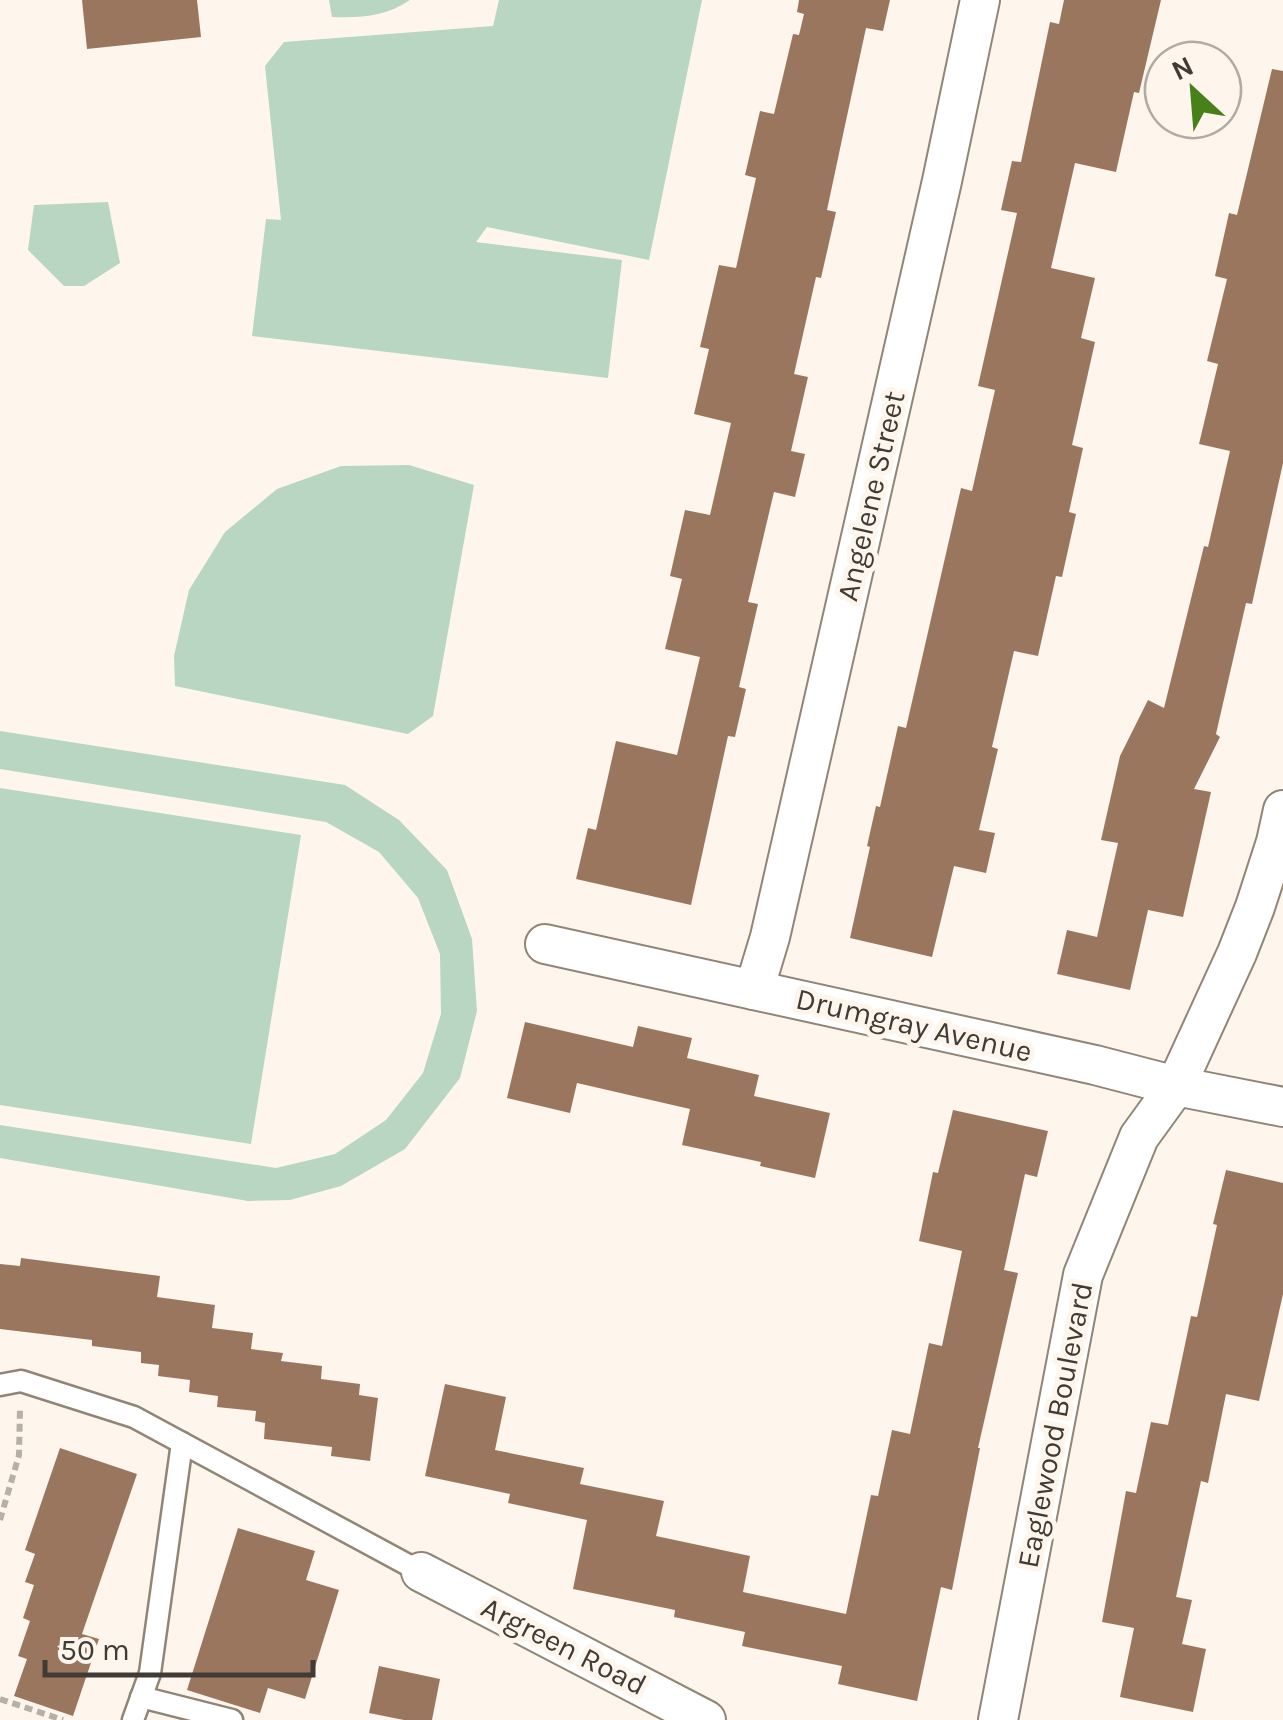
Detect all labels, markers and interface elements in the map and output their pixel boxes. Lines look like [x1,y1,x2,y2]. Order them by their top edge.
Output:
north arrow [1143,40,1243,140]
text: N [1166,49,1199,87]
street label: Angelene Street [829,387,913,605]
street label: Drumgray Avenue [793,980,1035,1070]
street label: Eaglewood Boulevard [1010,1279,1100,1571]
street label: Argreen Road [475,1589,653,1703]
scale bar [45,1615,312,1677]
text: 50 m [60,1632,130,1668]

